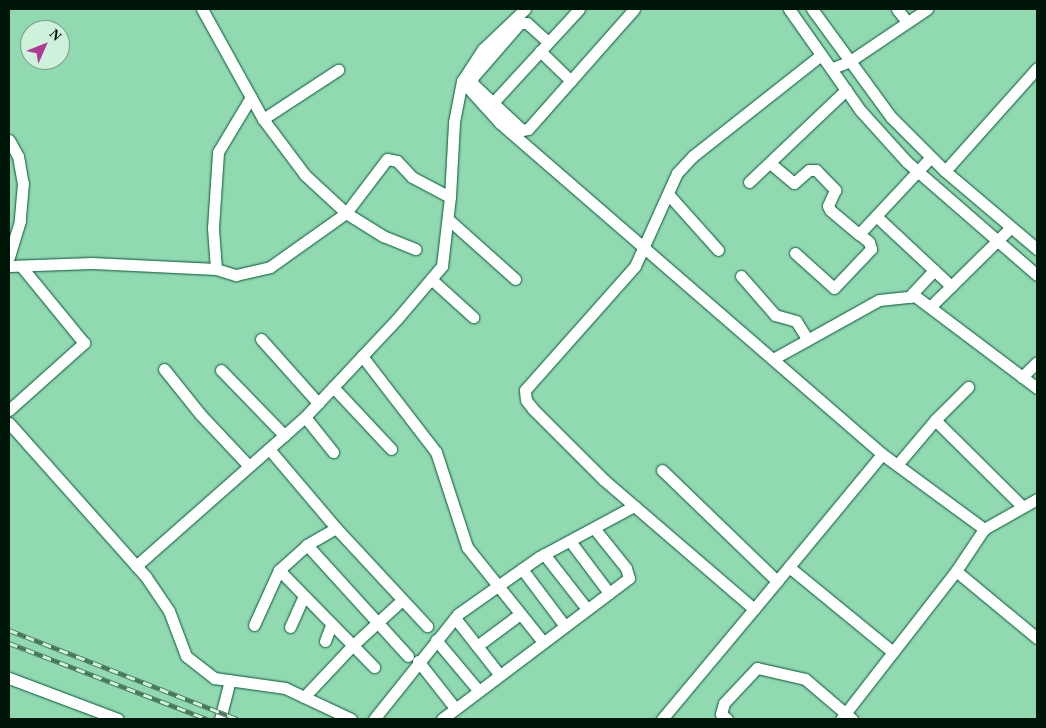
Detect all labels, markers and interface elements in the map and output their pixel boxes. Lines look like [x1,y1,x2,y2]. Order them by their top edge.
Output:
north arrow [20,20,70,70]
text: N [47,26,64,44]

